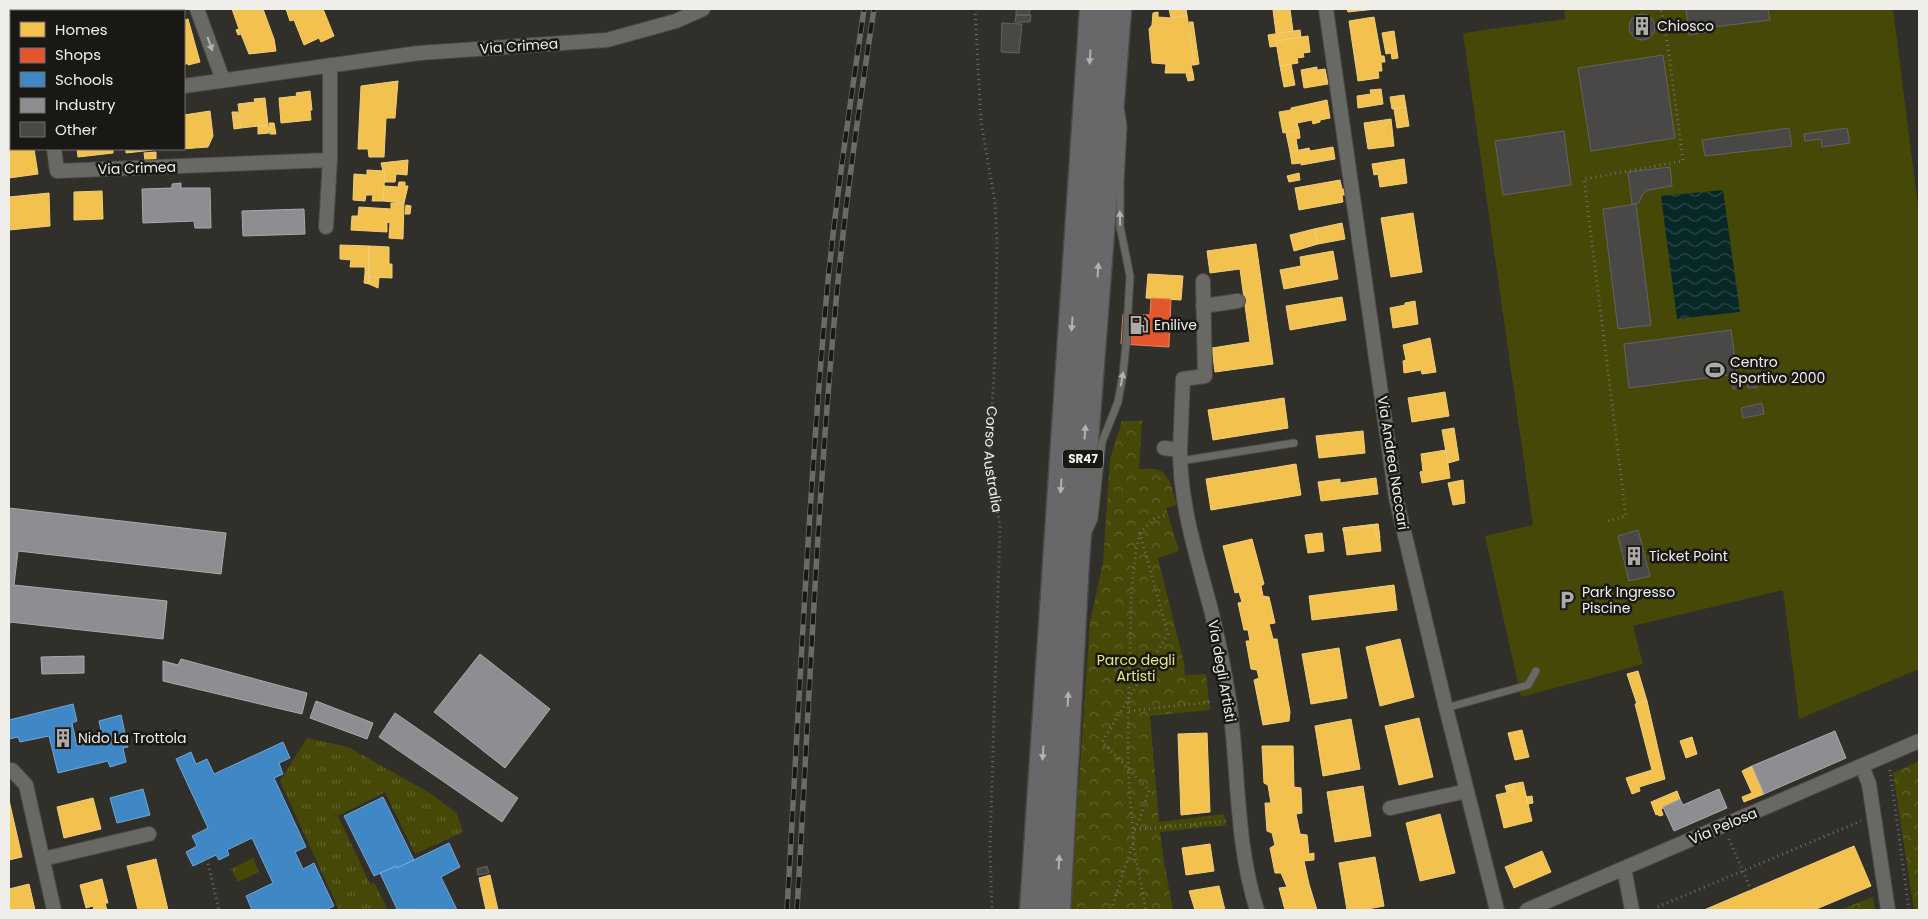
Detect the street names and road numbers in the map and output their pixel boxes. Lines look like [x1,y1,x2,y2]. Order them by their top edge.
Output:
street label: Via Crimea [479,33,559,59]
street label: Via Crimea [98,157,176,179]
street label: Via Andrea Naccari [1373,395,1413,531]
street label: Corso Australia [979,405,1007,514]
road number: SR47 [1063,449,1103,468]
street label: Via degli Artisti [1203,618,1241,724]
street label: Via Pelosa [1686,803,1760,849]

